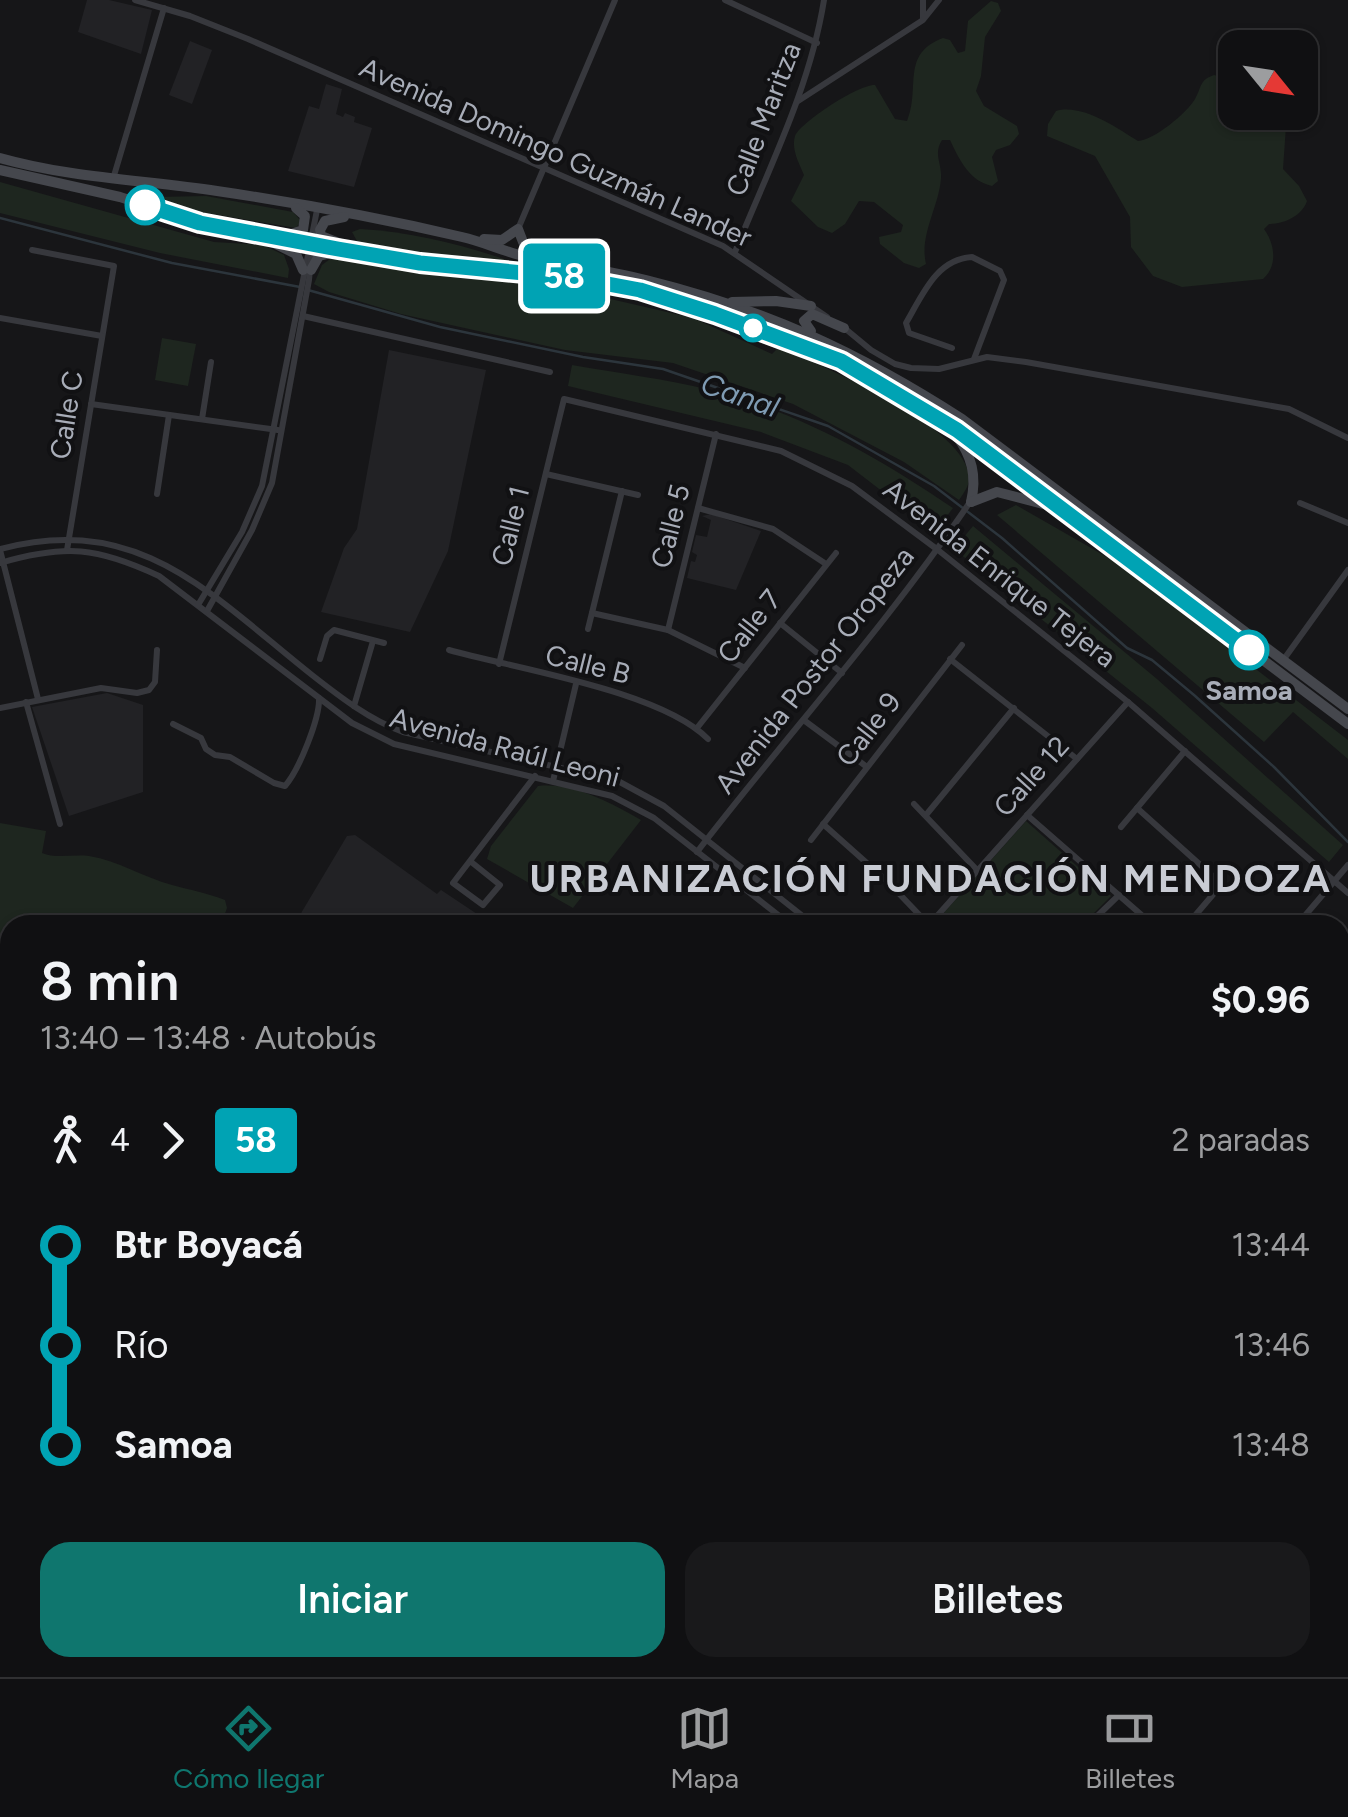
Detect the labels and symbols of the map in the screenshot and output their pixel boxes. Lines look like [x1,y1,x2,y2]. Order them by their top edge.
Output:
north arrow [1218,30,1318,130]
street label: Calle Maritza [718,37,808,201]
street label: Avenida Domingo Guzmán Lander [355,50,758,254]
unlabelled marker [126,186,164,224]
line badge: 58 [519,244,609,308]
unlabelled marker [740,315,766,341]
water label: Canal [696,364,784,426]
street label: Calle C [42,368,90,462]
street label: Avenida Enrique Tejera [877,472,1123,674]
street label: Calle 5 [643,481,697,571]
street label: Calle 1 [484,483,536,569]
street label: Avenida Postor Oropeza [707,540,921,800]
street label: Calle 7 [710,582,788,670]
marker: Samoa [1230,631,1268,669]
street label: Calle B [542,637,634,691]
place label: Samoa [1205,673,1293,707]
street label: Calle 9 [828,685,908,773]
street label: Avenida Raúl Leoni [386,700,624,794]
street label: Calle 12 [986,729,1076,823]
district label: URBANIZACIÓN FUNDACIÓN MENDOZA [530,856,1332,902]

